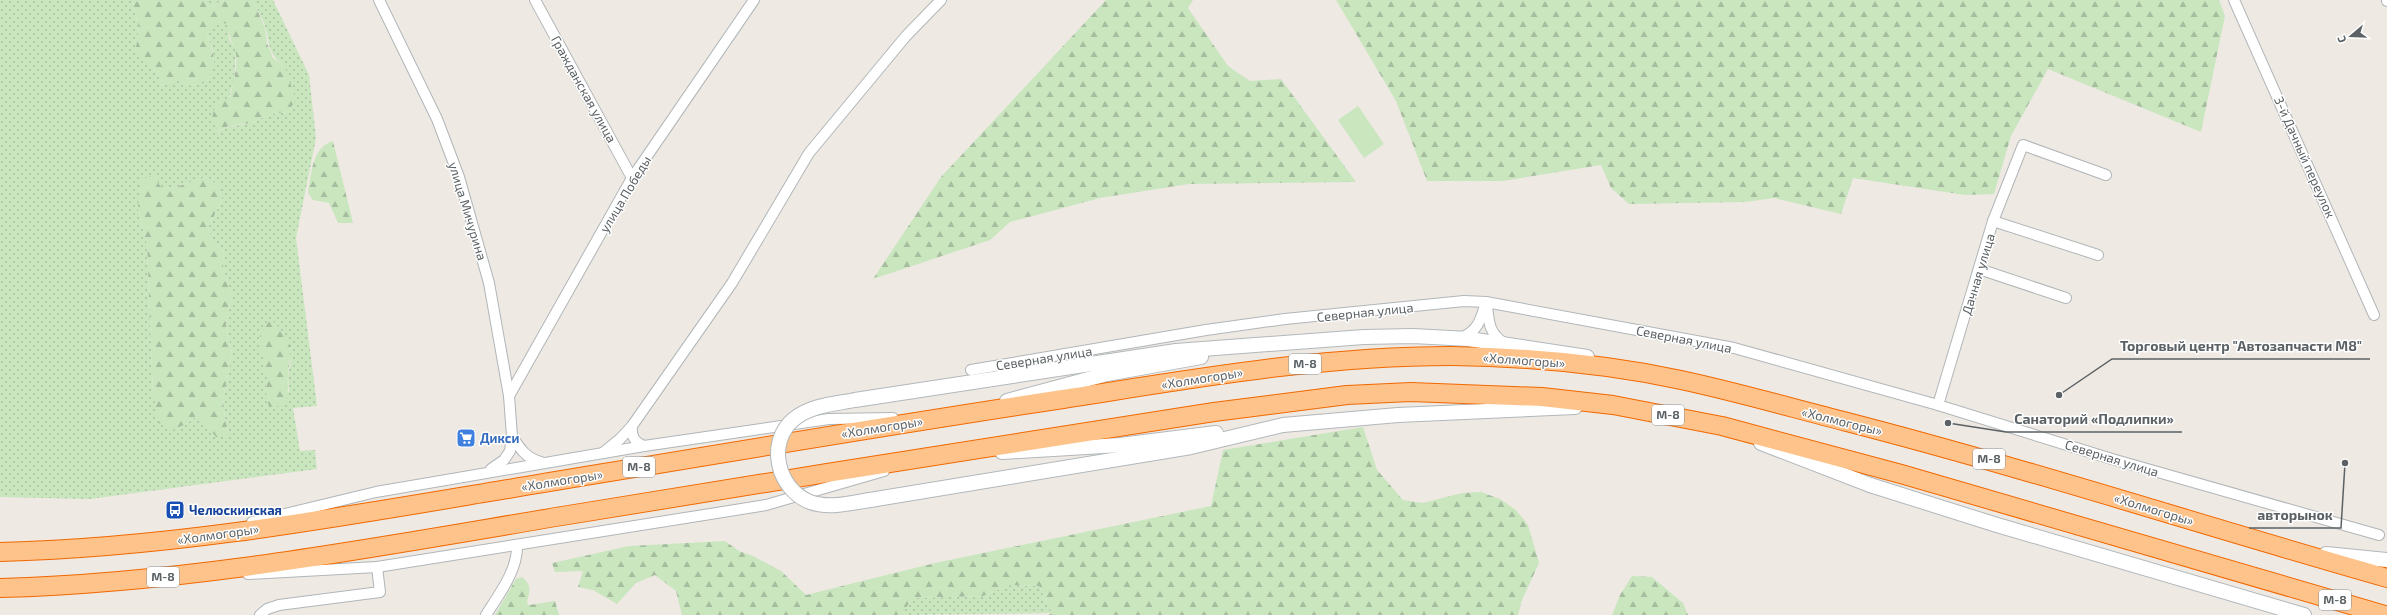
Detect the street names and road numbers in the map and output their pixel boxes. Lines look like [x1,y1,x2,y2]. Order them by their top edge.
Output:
street label: Гражданская улица [548,33,620,145]
street label: 3-й Дачный переулок [2271,94,2339,220]
street label: улица Победы [596,153,654,235]
street label: улица Мичурина [445,160,491,262]
street label: Дачная улица [1958,231,1998,317]
street label: Северная улица [1316,299,1414,325]
street label: Северная улица [1635,322,1733,356]
street label: Северная улица [995,343,1093,373]
street label: «Холмогоры» [1482,349,1566,371]
road number: М-8 [1289,354,1321,374]
street label: «Холмогоры» [1160,364,1244,392]
street label: «Холмогоры» [1800,403,1884,439]
road number: М-8 [1652,405,1684,425]
street label: «Холмогоры» [840,413,924,441]
street label: Северная улица [2063,436,2161,480]
road number: М-8 [1973,449,2005,469]
road number: М-8 [623,457,655,477]
street label: «Холмогоры» [520,466,604,494]
street label: «Холмогоры» [2112,489,2196,529]
street label: «Холмогоры» [176,520,260,548]
road number: М-8 [147,567,179,587]
road number: М-8 [2319,590,2351,610]

